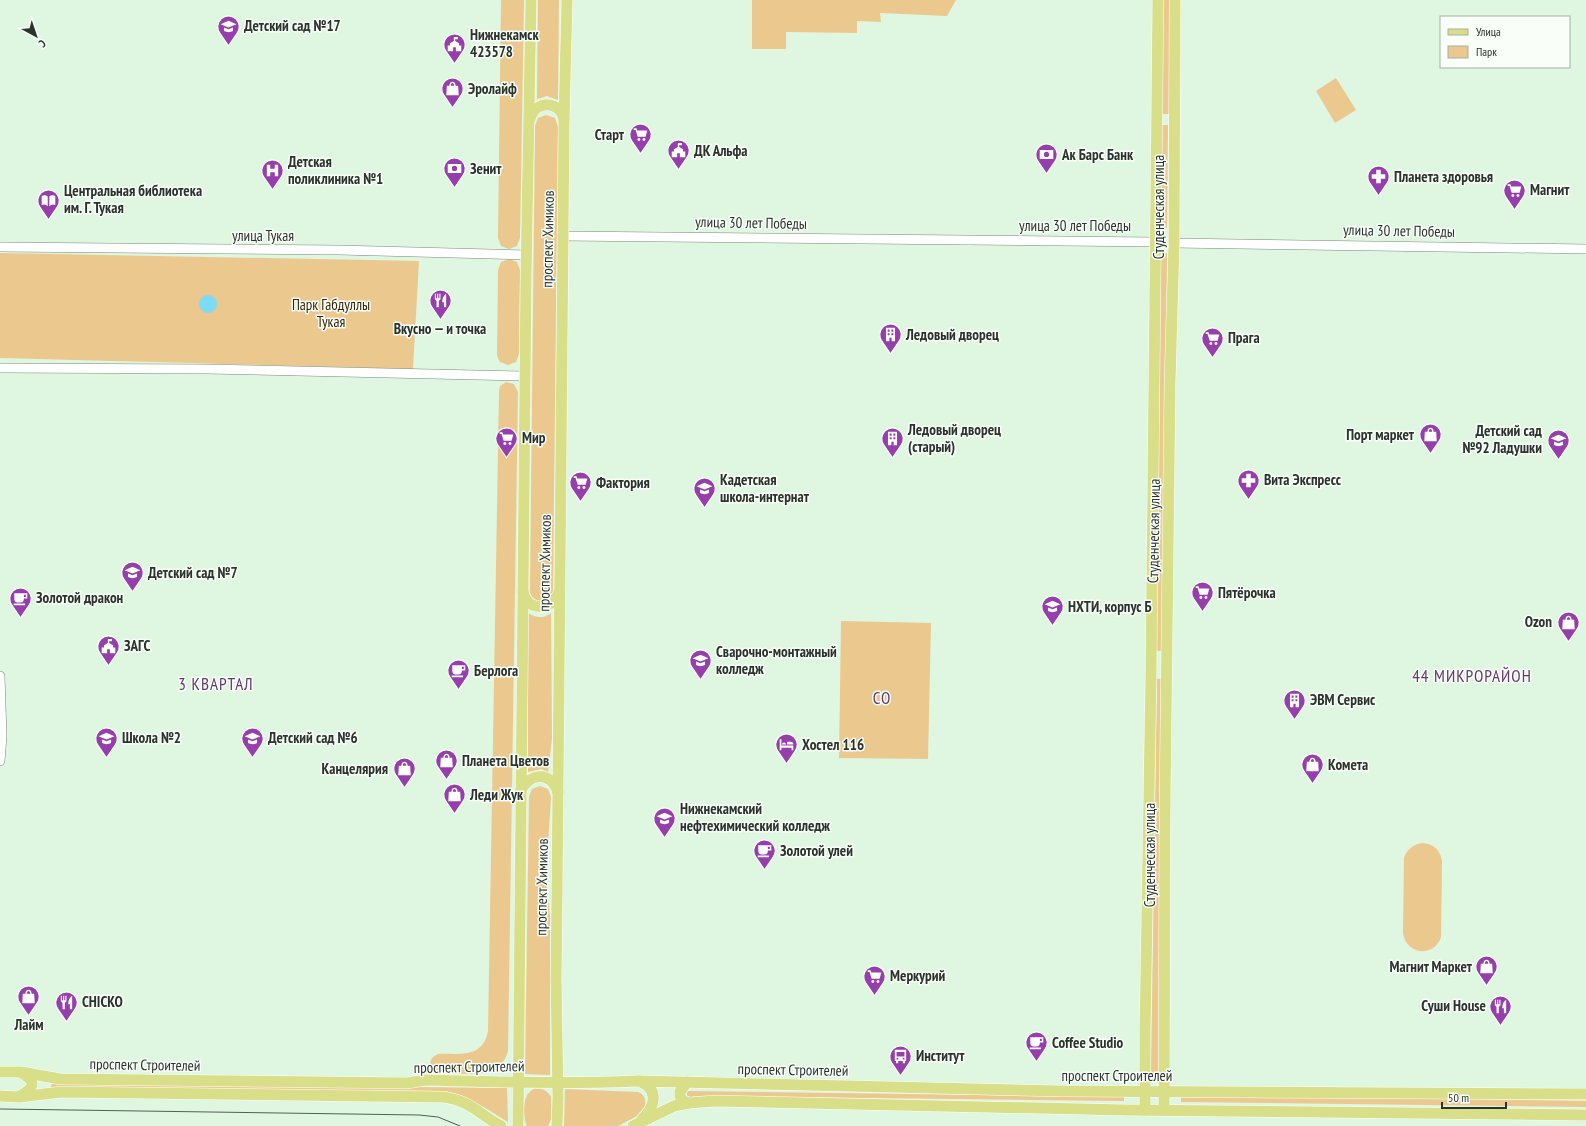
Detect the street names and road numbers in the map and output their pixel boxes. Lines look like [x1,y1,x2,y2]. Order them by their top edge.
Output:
street label: Студенческая улица [1149,155,1168,259]
street label: проспект Химиков [537,190,558,288]
street label: улица 30 лет Победы [695,212,807,233]
street label: улица 30 лет Победы [1019,216,1131,235]
street label: улица 30 лет Победы [1343,220,1455,241]
street label: улица Тукая [232,226,294,245]
street label: Студенческая улица [1143,479,1164,583]
street label: проспект Химиков [534,514,555,612]
street label: Студенческая улица [1140,803,1159,907]
street label: проспект Химиков [531,838,552,936]
street label: проспект Строителей [89,1054,201,1075]
street label: проспект Строителей [413,1056,525,1077]
street label: проспект Строителей [737,1059,849,1080]
street label: проспект Строителей [1062,1066,1172,1085]

